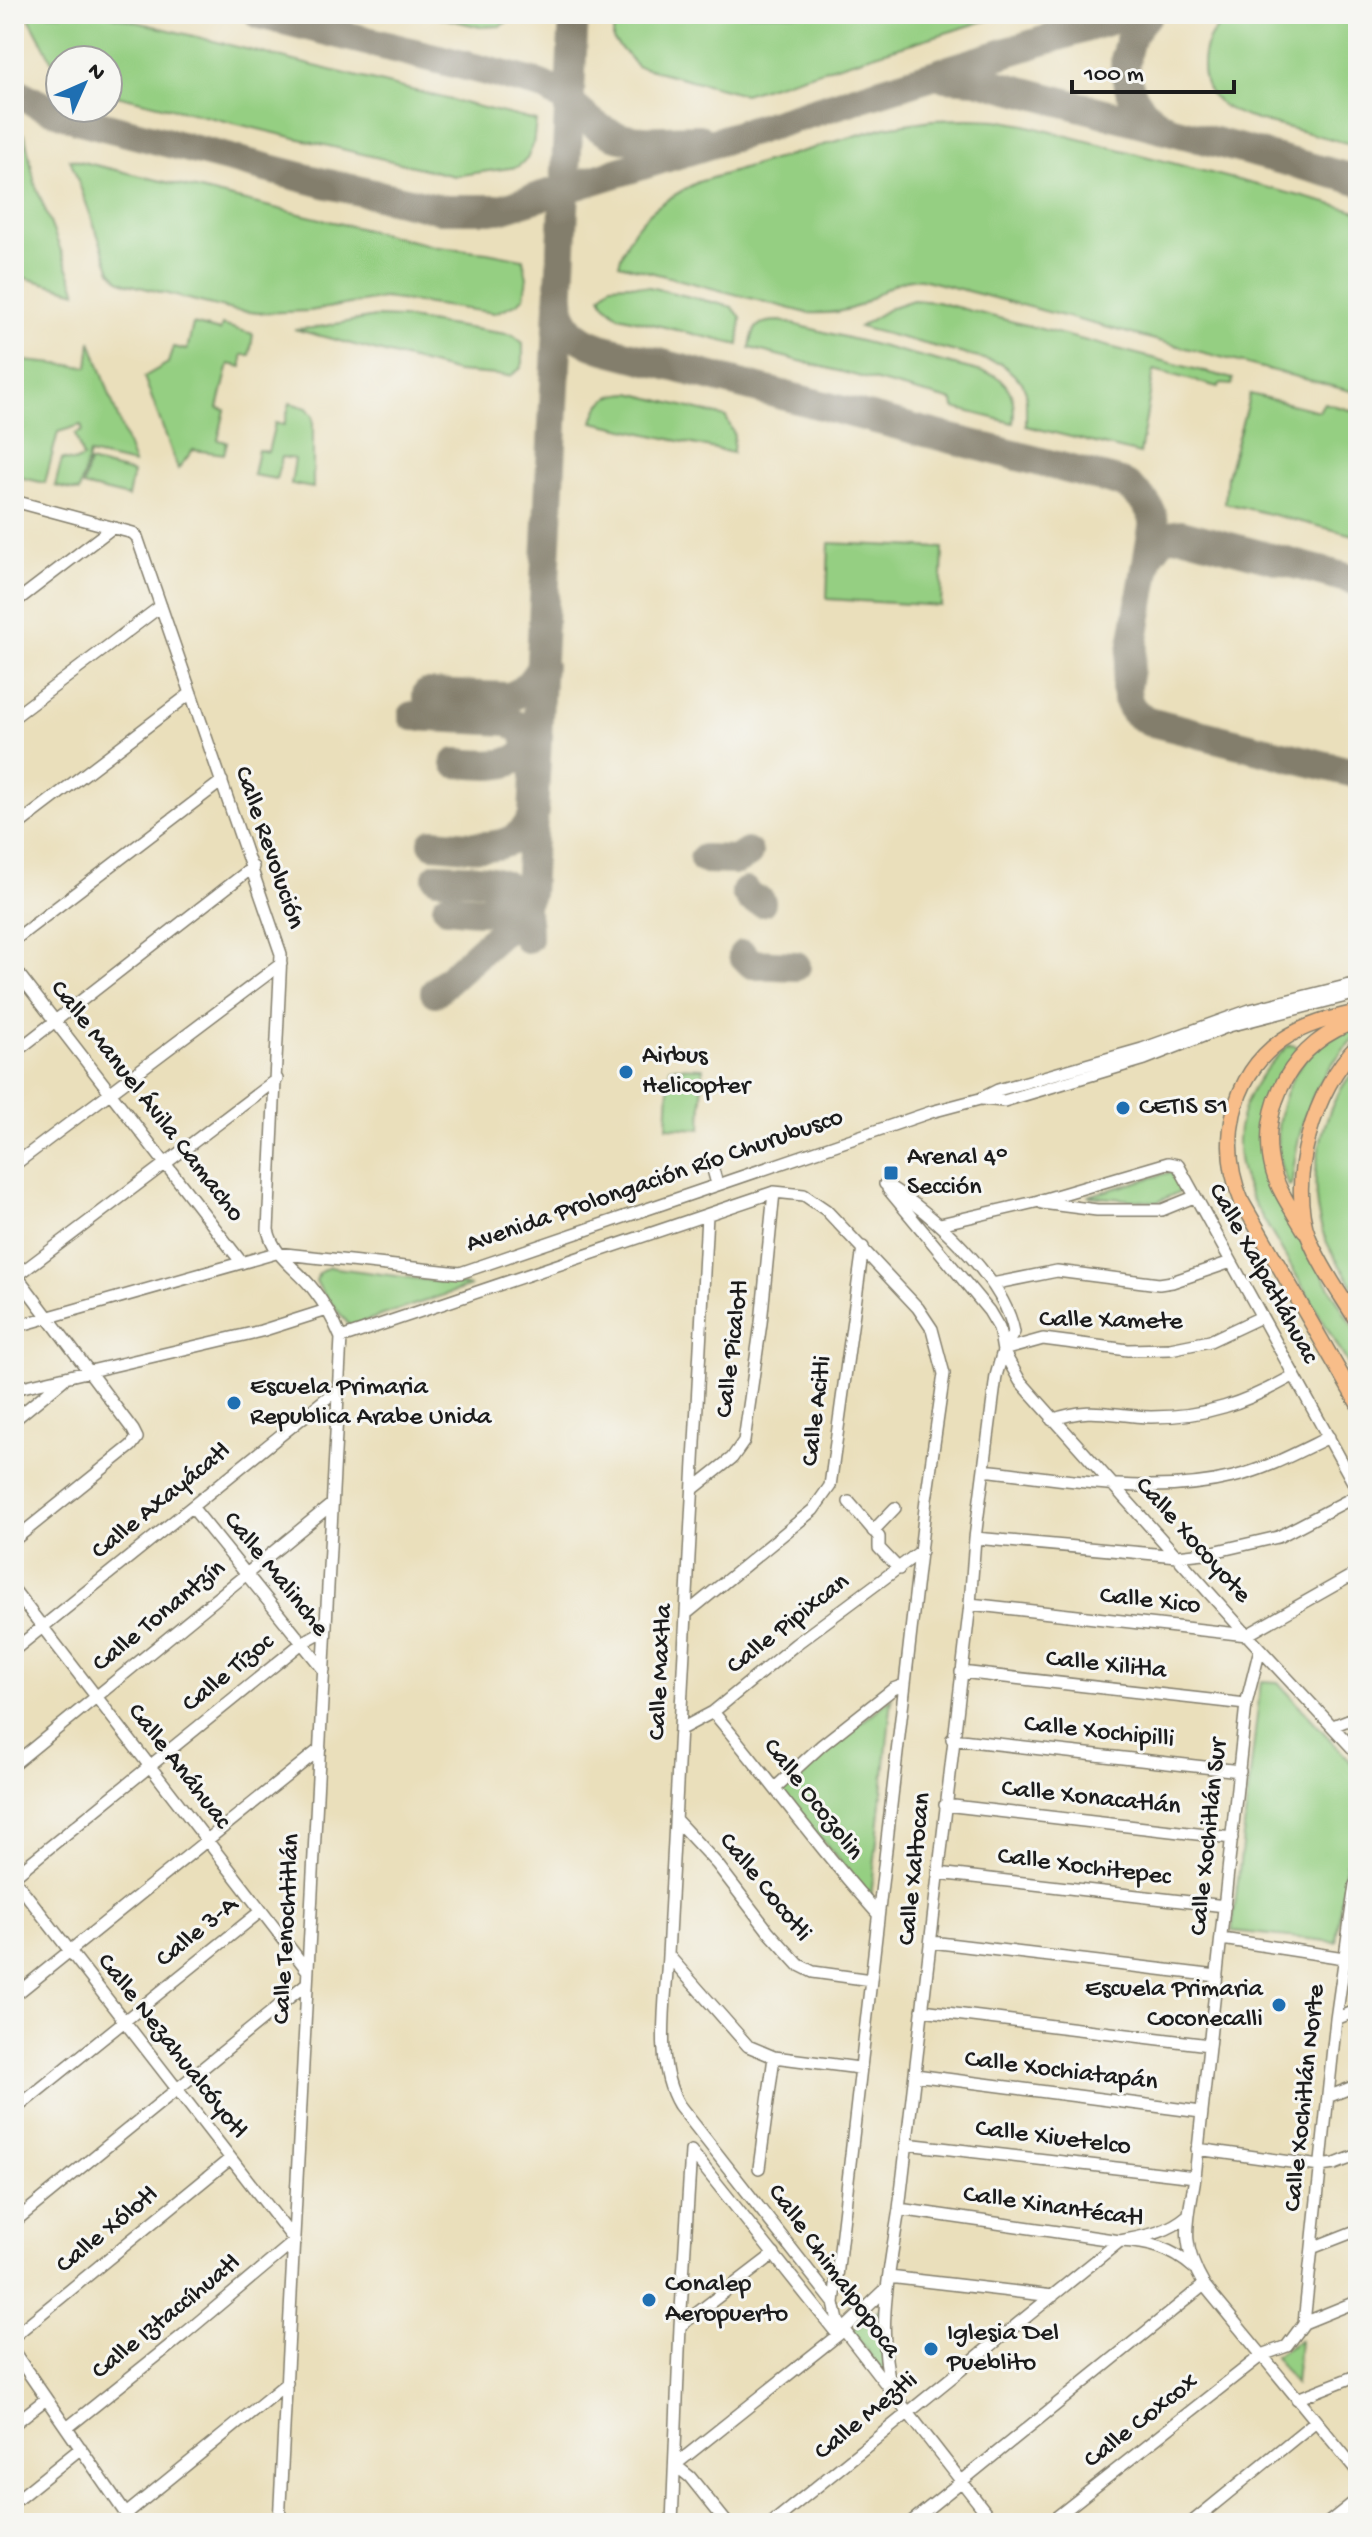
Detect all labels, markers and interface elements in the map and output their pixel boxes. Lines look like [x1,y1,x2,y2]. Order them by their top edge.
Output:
north arrow [44,44,124,124]
scale bar [1072,44,1234,94]
text: N [81,58,110,87]
text: 100 m [1083,61,1144,90]
street label: Calle Revolución [226,763,311,934]
street label: Calle Manuel Ávila Camacho [42,975,250,1229]
place label: Airbus Helicopter [642,1042,753,1103]
marker: Airbus Helicopter [617,1063,635,1081]
place label: CETIS 51 [1139,1093,1228,1124]
marker: CETIS 51 [1114,1099,1132,1117]
street label: Avenida Prolongación Río Churubusco [462,1103,848,1261]
place label: Arenal 4° Sección [907,1143,1008,1204]
marker: Arenal 4° Sección [882,1164,900,1182]
street label: Calle Xalpatláhuac [1200,1179,1325,1370]
street label: Calle Picalotl [710,1278,758,1420]
street label: Calle Xamete [1039,1305,1184,1339]
street label: Calle Acitli [796,1354,840,1468]
place label: Escuela Primaria Republica Arabe Unida [250,1373,493,1434]
marker: Escuela Primaria Republica Arabe Unida [225,1394,243,1412]
street label: Calle Axayácatl [86,1437,238,1567]
street label: Calle Xocoyote [1127,1471,1257,1611]
street label: Calle Malinche [215,1506,335,1644]
street label: Calle Tonantzín [87,1553,233,1680]
street label: Calle Pipixcan [721,1567,857,1683]
street label: Calle Xico [1098,1581,1202,1623]
street label: Calle Maxtla [643,1601,681,1741]
street label: Calle Tízoc [177,1627,282,1720]
street label: Calle Xilitla [1044,1644,1169,1688]
street label: Calle Anáhuac [119,1698,237,1837]
street label: Calle Xochipilli [1022,1710,1176,1756]
street label: Calle Ocozolin [755,1733,870,1868]
street label: Calle Xochitlán Sur [1184,1734,1236,1937]
street label: Calle Xonacatlán [1000,1774,1183,1824]
street label: Calle Xaltocan [893,1791,939,1947]
street label: Calle Cocotli [711,1827,817,1949]
street label: Calle Tenochtitlán [268,1832,309,2025]
street label: Calle Xochitepec [996,1842,1174,1894]
street label: Calle 3-A [151,1890,247,1975]
street label: Calle Nezahualcóyotl [89,1948,253,2146]
place label: Escuela Primaria Coconecalli [1085,1975,1265,2036]
street label: Calle Xochitlán Norte [1279,1982,1333,2213]
marker: Escuela Primaria Coconecalli [1270,1996,1288,2014]
street label: Calle Xochiatapán [963,2045,1160,2099]
street label: Calle Xiuetelco [973,2114,1133,2164]
street label: Calle Chimalpopoca [759,2179,908,2366]
street label: Calle Xólotl [51,2180,165,2282]
street label: Calle Xinantécatl [961,2180,1145,2236]
street label: Calle Iztaccíhuatl [86,2249,248,2387]
place label: Conalep Aeropuerto [665,2270,788,2331]
marker: Conalep Aeropuerto [640,2291,658,2309]
place label: Iglesia Del Pueblito [946,2319,1059,2380]
marker: Iglesia Del Pueblito [922,2340,940,2358]
street label: Calle Meztli [809,2366,925,2468]
street label: Calle Coxcox [1079,2367,1206,2476]

